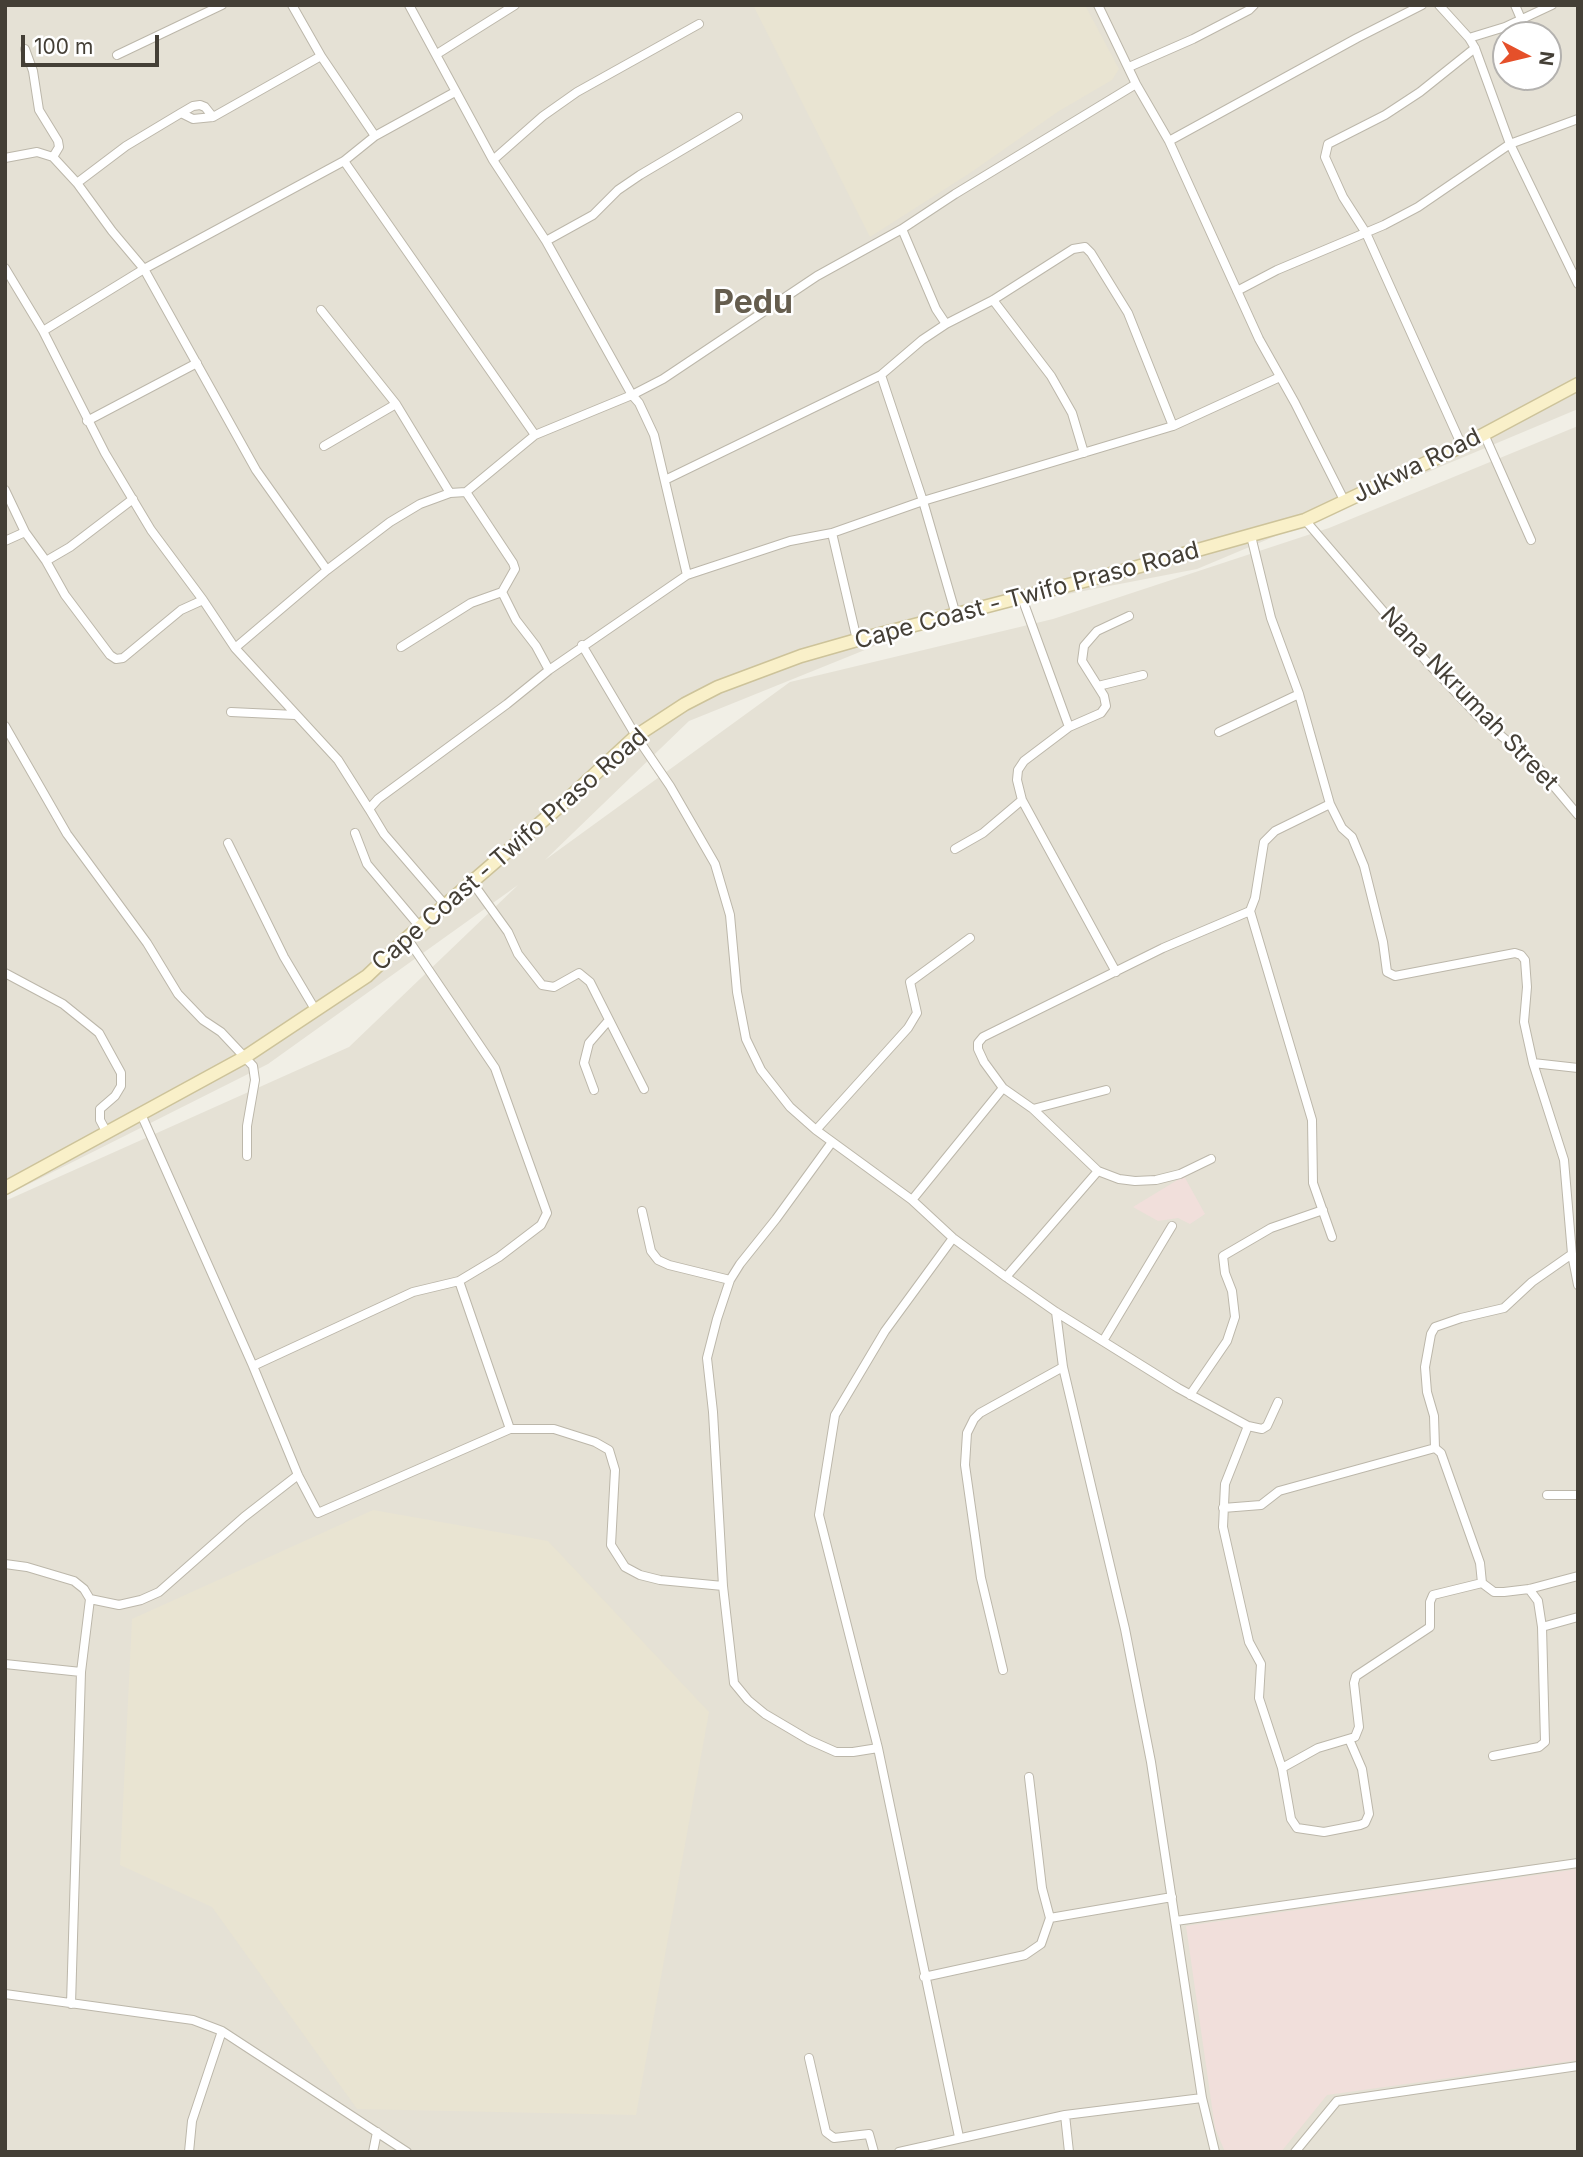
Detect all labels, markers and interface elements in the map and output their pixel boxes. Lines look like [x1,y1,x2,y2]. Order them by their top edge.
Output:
scale bar [24,21,163,65]
north arrow [1492,21,1562,91]
text: 100 m [34,34,93,59]
text: N [1534,50,1559,67]
district label: Pedu [713,284,793,322]
street label: Jukwa Road [1348,423,1486,509]
street label: Cape Coast - Twifo Praso Road [852,536,1202,656]
street label: Nana Nkrumah Street [1374,601,1564,797]
street label: Cape Coast - Twifo Praso Road [366,723,654,977]

